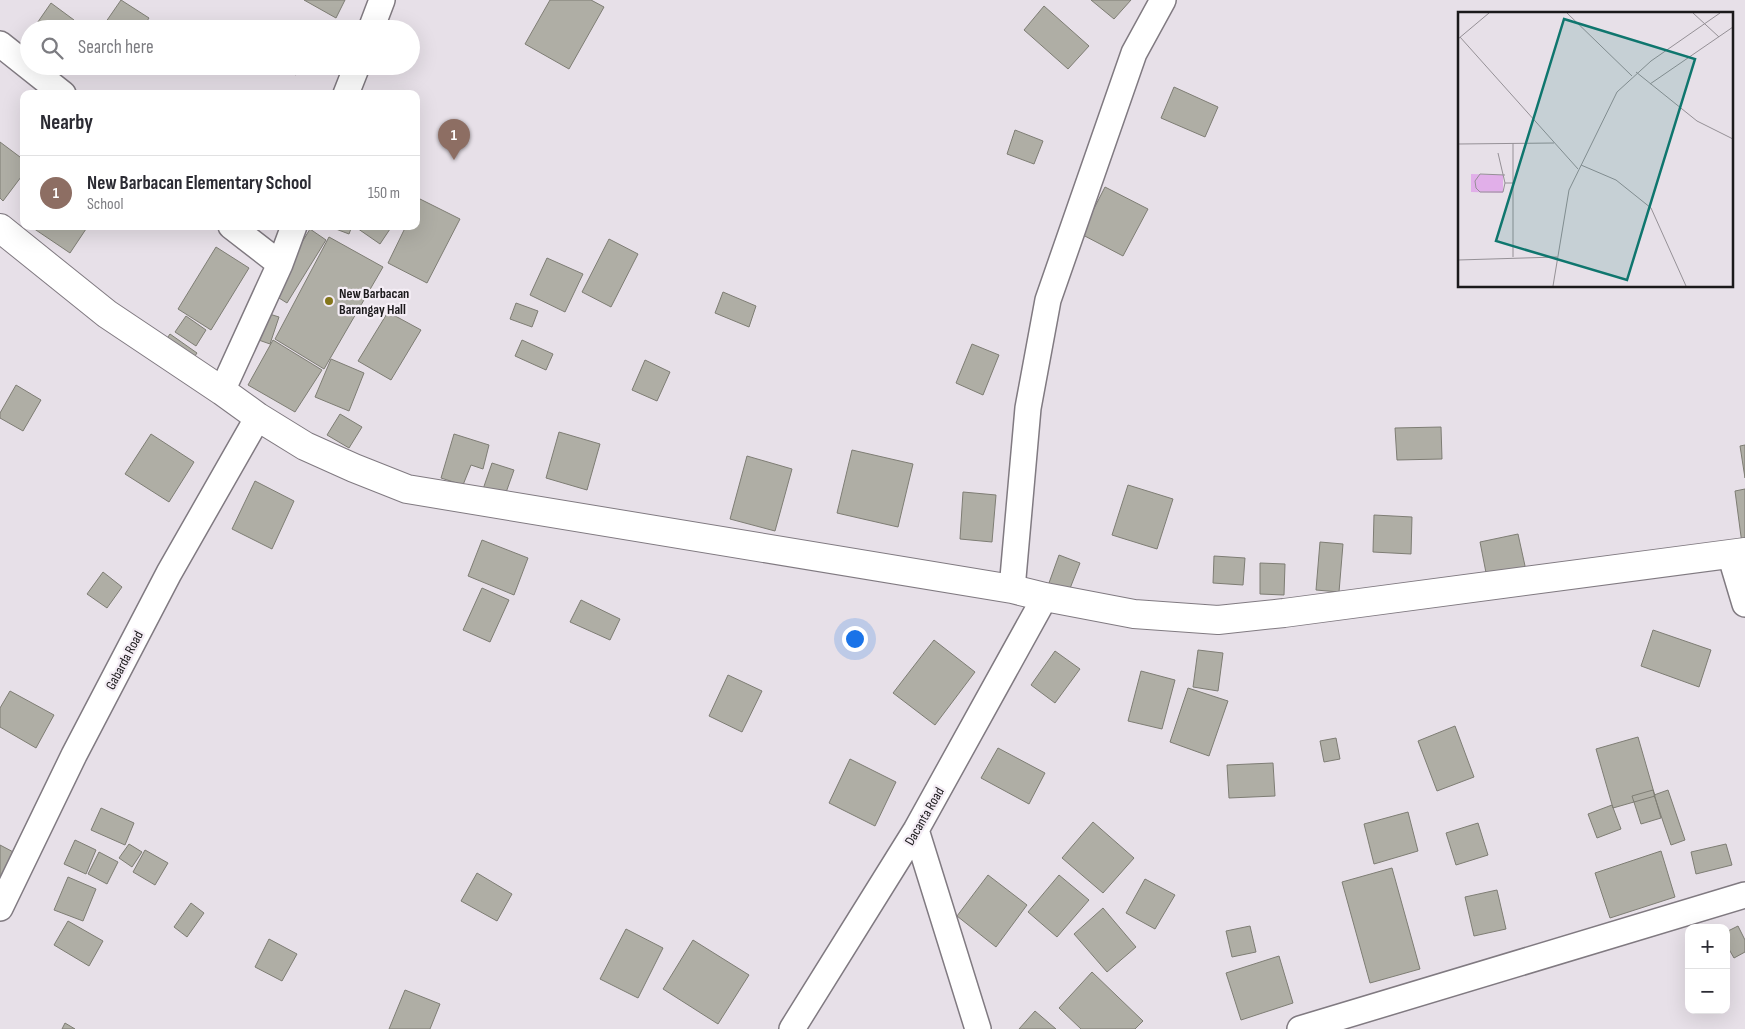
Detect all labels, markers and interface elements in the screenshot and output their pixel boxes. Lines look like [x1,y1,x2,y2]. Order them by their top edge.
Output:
inset map [1458,12,1732,288]
search box [20,20,420,75]
icon: search [38,34,66,62]
text: Search here [78,36,154,59]
text: Nearby [40,110,93,135]
pin: 1 [438,119,470,160]
text: New Barbacan Elementary School [87,172,311,195]
text: 1 [53,184,59,203]
text: 150 m [368,184,400,203]
text: School [87,195,123,214]
place label: New Barbacan Barangay Hall [339,285,409,318]
marker: New Barbacan Barangay Hall [323,295,335,307]
your location [842,626,868,652]
street label: Gabarda Road [102,628,147,693]
street label: Dacanta Road [901,784,948,848]
map controls [1685,924,1730,1014]
button: + [1685,924,1730,969]
button: − [1685,969,1730,1014]

